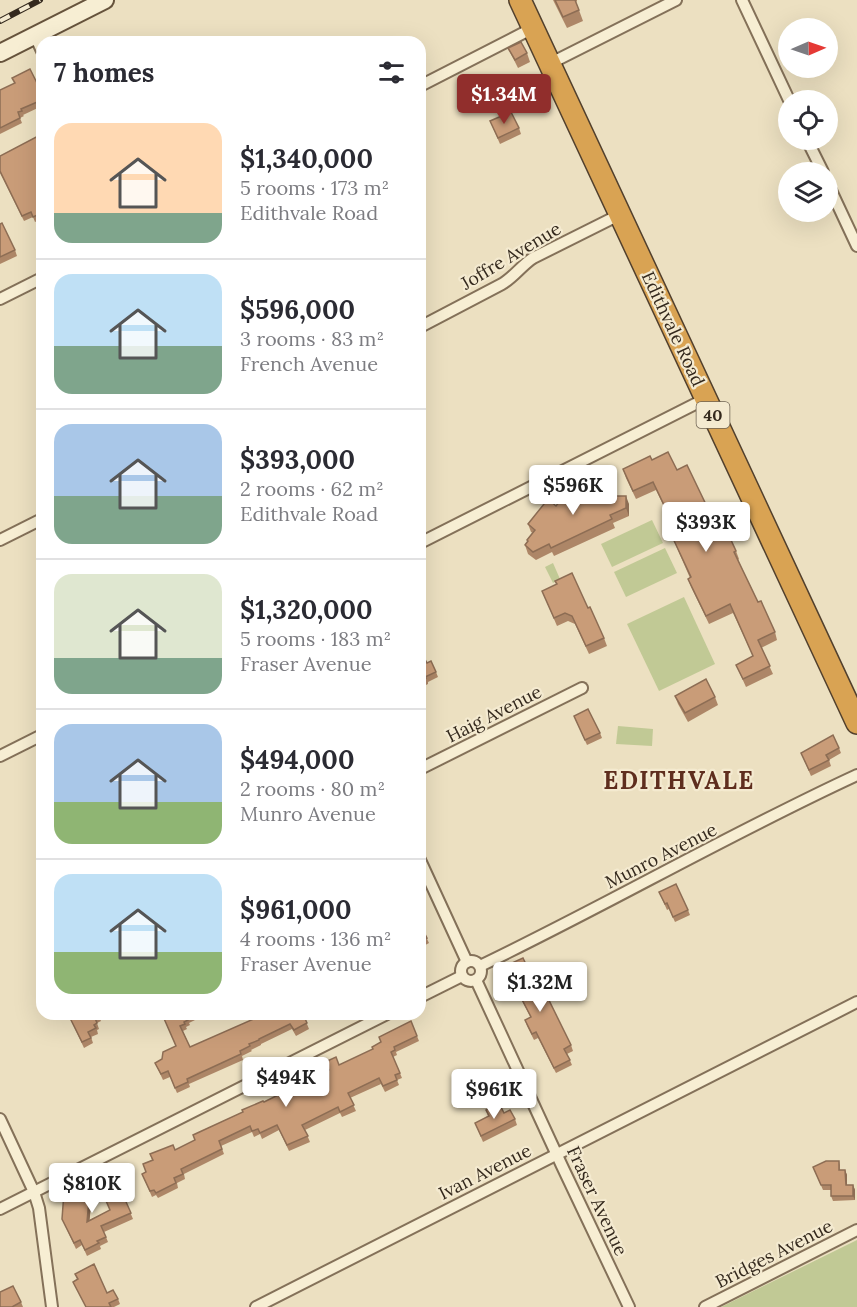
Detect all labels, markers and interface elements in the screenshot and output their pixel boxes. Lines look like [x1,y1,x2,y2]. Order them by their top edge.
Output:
north arrow [778,18,838,78]
map controls [778,18,838,222]
text: 7 homes [54,56,154,89]
icon: filters [375,56,408,89]
pin: $1.34M [455,74,553,125]
text: $1.34M [471,81,537,106]
button: locate [778,90,838,150]
text: $1,340,000 [240,142,373,175]
icon: home [102,147,174,219]
button: layers [778,162,838,222]
text: 5 rooms · 173 m² [240,175,389,200]
text: Edithvale Road [240,200,378,225]
street label: Joffre Avenue [456,217,565,295]
street label: Edithvale Road [637,268,710,390]
text: $596,000 [240,293,355,326]
icon: home [102,298,174,370]
text: 3 rooms · 83 m² [240,326,384,351]
text: French Avenue [240,351,378,376]
road number: 40 [696,402,730,428]
text: $393,000 [240,443,355,476]
icon: home [102,448,174,520]
pin: $596K [531,465,615,516]
text: $596K [543,472,603,497]
text: 2 rooms · 62 m² [240,476,384,501]
text: Edithvale Road [240,501,378,526]
pin: $393K [664,502,748,553]
text: $393K [676,509,736,534]
text: $1,320,000 [240,593,373,626]
icon: home [102,598,174,670]
text: 5 rooms · 183 m² [240,626,391,651]
text: Fraser Avenue [240,651,372,676]
street label: Haig Avenue [442,680,546,747]
text: $494,000 [240,743,354,776]
icon: home [102,748,174,820]
district label: EDITHVALE [603,765,755,796]
text: 2 rooms · 80 m² [240,776,385,801]
text: Munro Avenue [240,801,376,826]
street label: Munro Avenue [601,817,721,894]
text: $961,000 [240,893,352,926]
icon: home [102,898,174,970]
text: 4 rooms · 136 m² [240,926,392,951]
text: Fraser Avenue [240,951,372,976]
pin: $1.32M [491,962,589,1013]
text: $1.32M [507,969,573,994]
pin: $494K [244,1057,328,1108]
text: $494K [256,1064,316,1089]
pin: $961K [452,1069,536,1120]
text: $961K [465,1076,523,1101]
street label: Ivan Avenue [435,1138,535,1205]
street label: Fraser Avenue [562,1142,633,1259]
pin: $810K [50,1163,134,1214]
text: $810K [63,1170,121,1195]
street label: Bridges Avenue [711,1214,836,1293]

